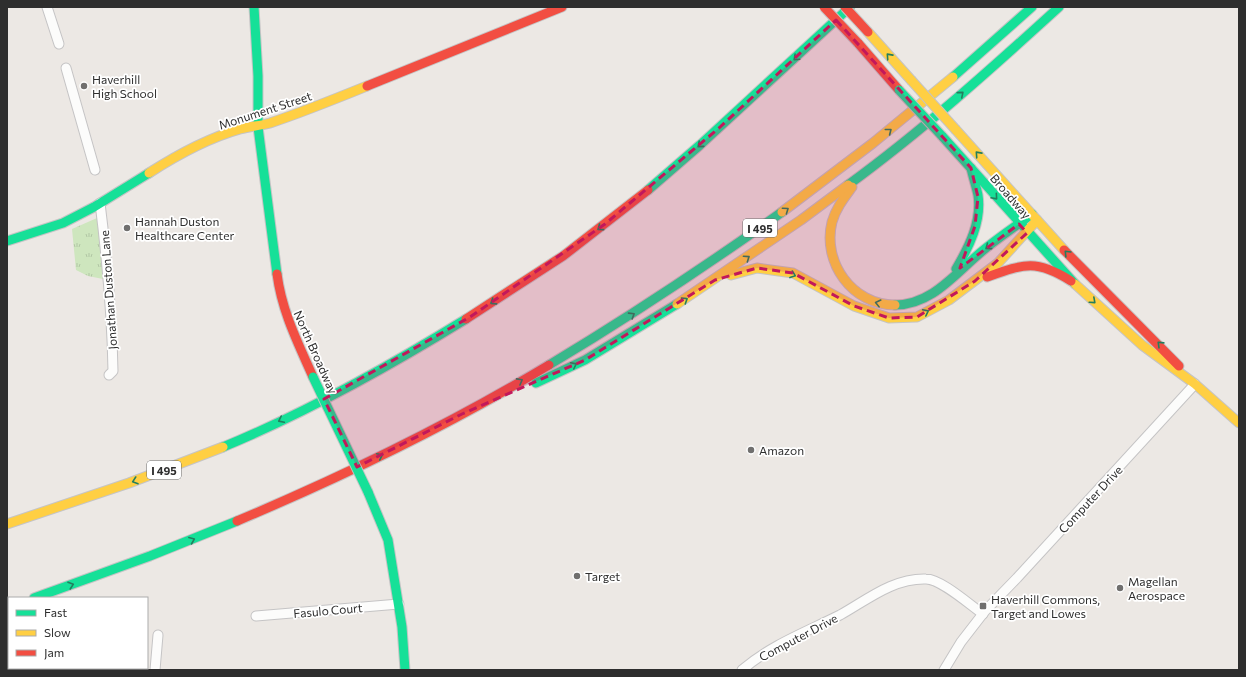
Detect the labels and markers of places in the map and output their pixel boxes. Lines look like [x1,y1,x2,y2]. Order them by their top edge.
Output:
place label: Haverhill High School [92,72,157,100]
marker: Haverhill High School [79,81,89,91]
place label: Hannah Duston Healthcare Center [135,214,234,242]
marker: Hannah Duston Healthcare Center [122,223,132,233]
place label: Amazon [759,443,804,457]
marker: Amazon [746,445,756,455]
place label: Target [585,569,620,583]
marker: Target [572,571,582,581]
place label: Magellan Aerospace [1128,574,1185,602]
marker: Magellan Aerospace [1115,583,1125,593]
place label: Haverhill Commons, Target and Lowes [991,592,1100,620]
marker: Haverhill Commons, Target and Lowes [978,601,988,611]

